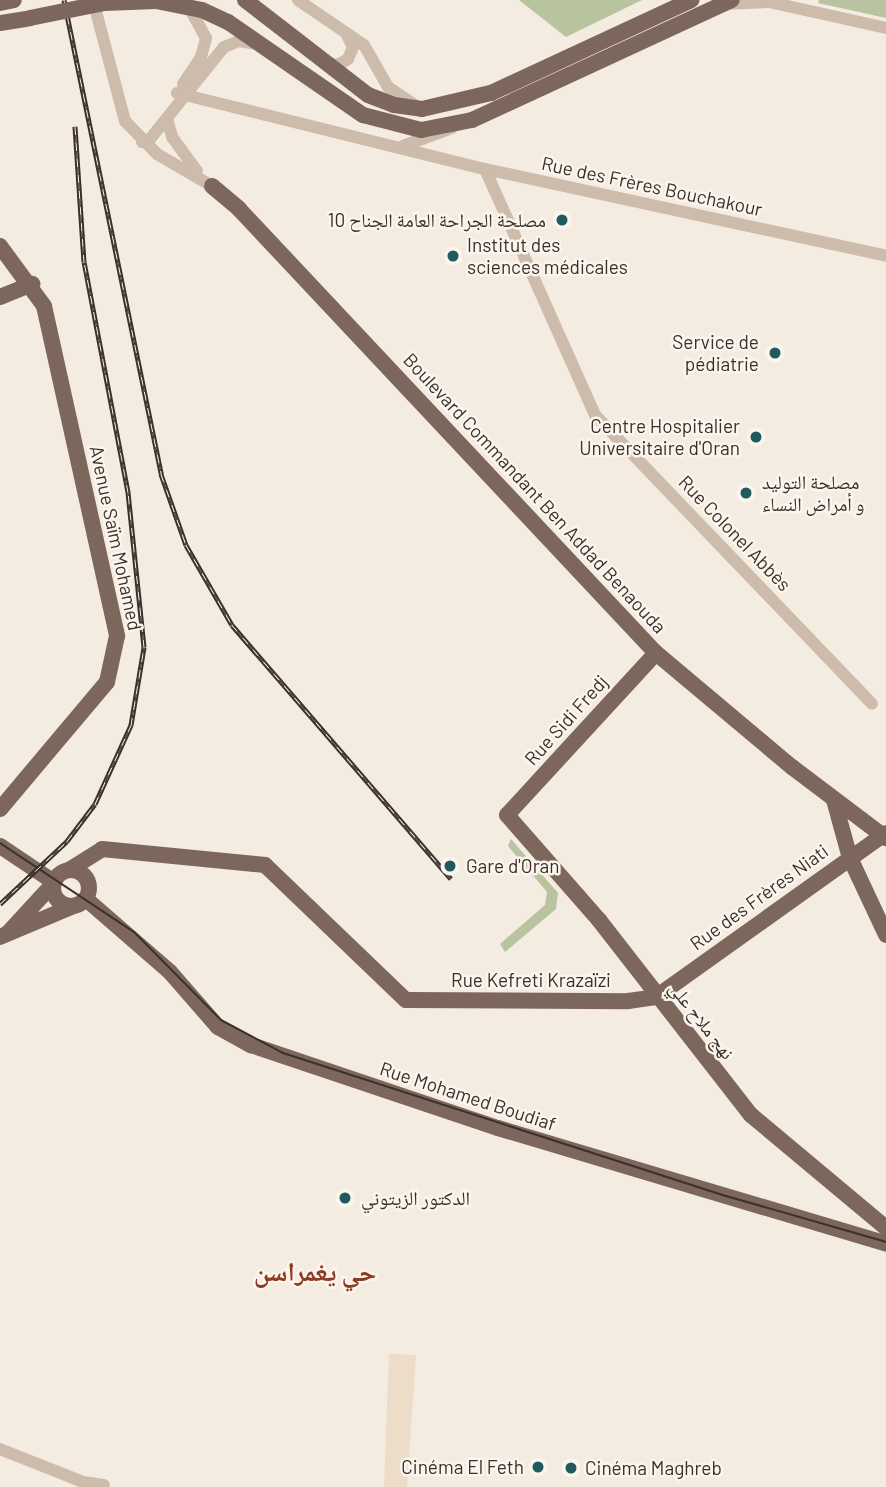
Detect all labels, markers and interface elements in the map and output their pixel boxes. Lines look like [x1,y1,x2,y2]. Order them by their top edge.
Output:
street label: Rue des Frères Bouchakour [540,151,764,221]
place label: مصلحة الجراحة العامة الجناح 10 [328,209,546,231]
marker: مصلحة الجراحة العامة الجناح 10 [552,210,572,230]
place label: Institut des sciences médicales [467,234,628,278]
marker: Institut des sciences médicales [445,248,461,264]
place label: Service de pédiatrie [672,331,759,375]
marker: Service de pédiatrie [765,343,785,363]
street label: Boulevard Commandant Ben Addad Benaouda [399,348,671,638]
place label: Centre Hospitalier Universitaire d'Oran [579,415,740,459]
marker: Centre Hospitalier Universitaire d'Oran [746,427,766,447]
street label: Avenue Saïm Mohamed [85,443,147,633]
street label: Rue Colonel Abbès [674,470,796,596]
place label: مصلحة التوليد و أمراض النساء [762,471,865,515]
marker: مصلحة التوليد و أمراض النساء [736,483,756,503]
street label: Rue Sidi Fredj [520,670,612,770]
street label: Rue des Frères Niati [685,839,833,955]
place label: Gare d'Oran [466,855,559,877]
marker: Gare d'Oran [440,856,460,876]
street label: Rue Kefreti Krazaïzi [451,969,611,991]
street label: نهج ملاح علي [665,977,739,1063]
street label: Rue Mohamed Boudiaf [377,1057,559,1135]
place label: الدكتور الزيتوني [361,1187,470,1209]
marker: الدكتور الزيتوني [335,1188,355,1208]
district label: حي يغمراسن [254,1255,376,1287]
place label: Cinéma El Feth [401,1456,524,1478]
place label: Cinéma Maghreb [585,1457,722,1479]
marker: Cinéma El Feth [530,1459,546,1475]
marker: Cinéma Maghreb [563,1460,579,1476]

